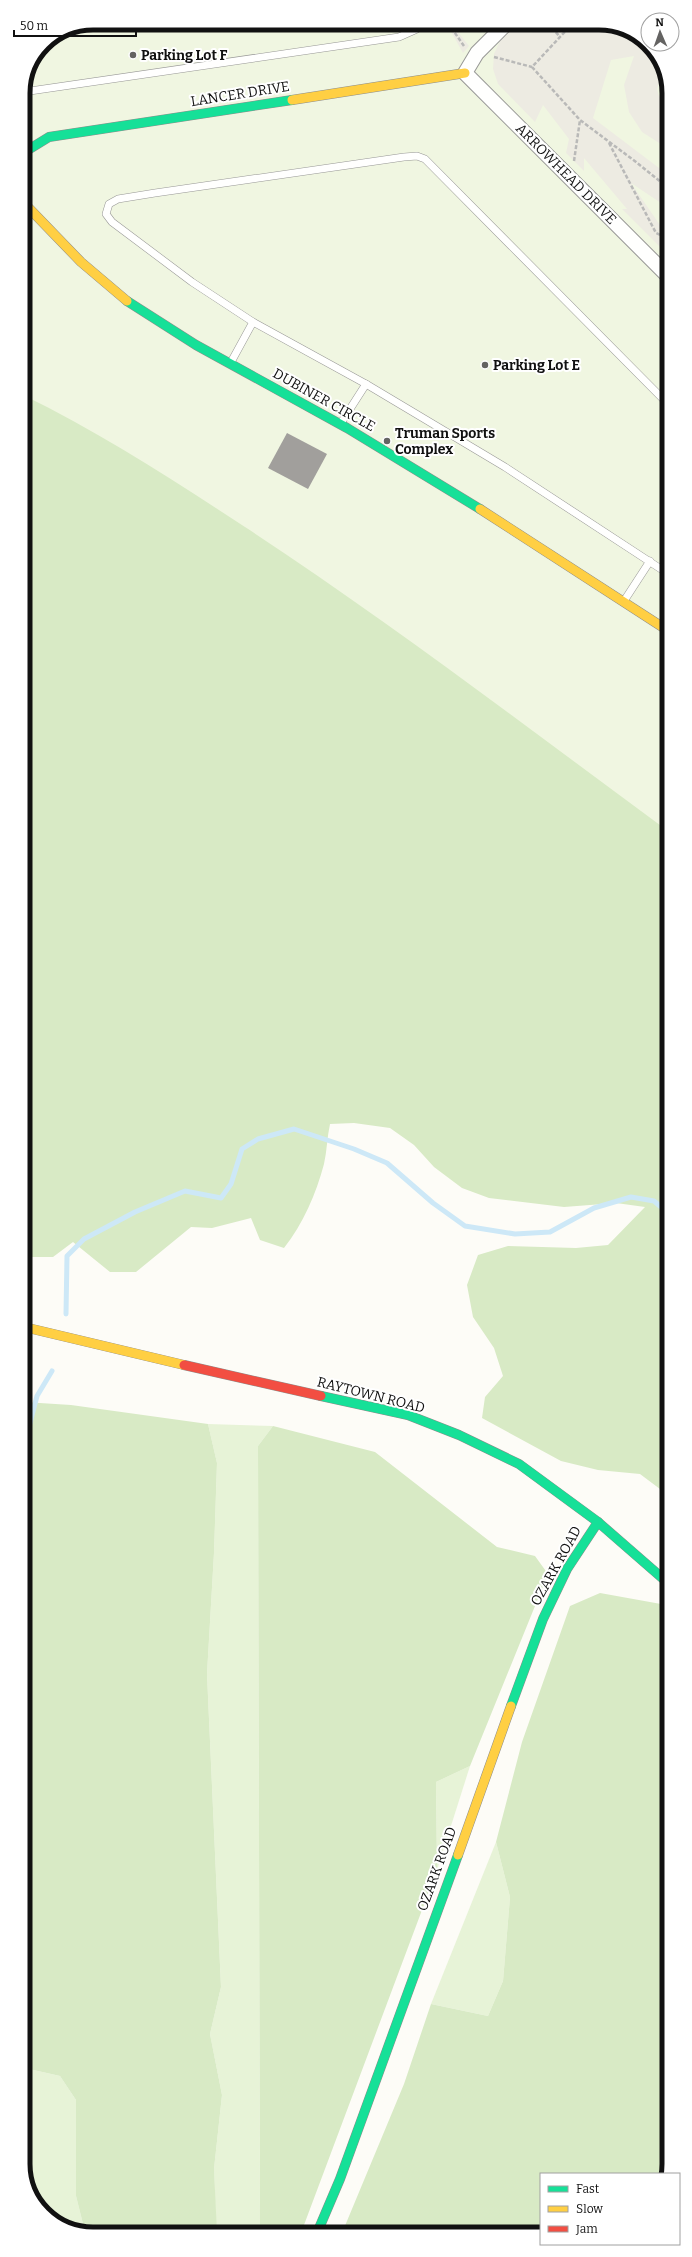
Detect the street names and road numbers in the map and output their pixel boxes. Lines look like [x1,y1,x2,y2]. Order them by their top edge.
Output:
street label: LANCER DRIVE [189,78,291,110]
street label: ARROWHEAD DRIVE [512,120,620,228]
street label: DUBINER CIRCLE [270,365,378,435]
street label: RAYTOWN ROAD [315,1373,427,1417]
street label: OZARK ROAD [527,1523,585,1609]
street label: OZARK ROAD [414,1825,460,1913]

